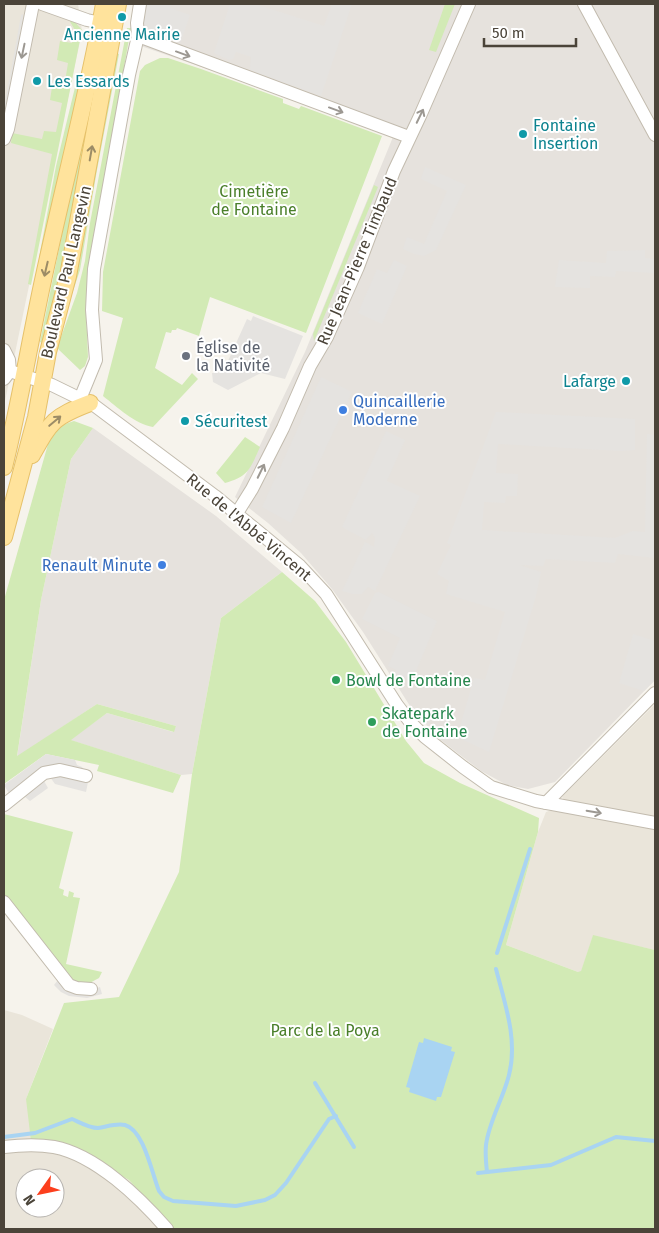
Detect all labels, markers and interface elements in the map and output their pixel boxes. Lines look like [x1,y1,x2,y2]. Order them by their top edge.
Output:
marker: Ancienne Mairie [116,11,128,23]
scale bar [484,15,576,47]
text: 50 m [492,24,525,42]
place label: Ancienne Mairie [64,25,180,44]
one-way arrow [18,43,27,59]
one-way arrow [175,50,191,59]
place label: Les Essards [47,72,130,91]
marker: Les Essards [31,75,43,87]
one-way arrow [328,106,343,115]
one-way arrow [415,108,425,123]
place label: Fontaine Insertion [533,116,598,153]
marker: Fontaine Insertion [517,128,529,140]
one-way arrow [87,146,97,162]
street label: Rue Jean-Pierre Timbaud [313,174,401,348]
park label: Cimetière de Fontaine [211,182,297,219]
street label: Boulevard Paul Langevin [37,184,95,360]
one-way arrow [41,260,50,276]
place label: Église de la Nativité [196,337,270,375]
marker: Église de la Nativité [180,350,192,362]
place label: Lafarge [563,372,616,391]
marker: Lafarge [620,375,632,387]
place label: Quincaillerie Moderne [353,392,445,429]
marker: Quincaillerie Moderne [337,404,349,416]
place label: Sécuritest [195,412,268,431]
one-way arrow [48,415,61,427]
marker: Sécuritest [179,415,191,427]
one-way arrow [257,464,266,479]
street label: Rue de l'Abbé Vincent [183,469,315,585]
place label: Renault Minute [42,556,152,575]
marker: Renault Minute [156,559,168,571]
place label: Bowl de Fontaine [346,671,471,690]
marker: Bowl de Fontaine [330,674,342,686]
place label: Skatepark de Fontaine [382,704,468,741]
marker: Skatepark de Fontaine [366,716,378,728]
one-way arrow [586,807,602,817]
park label: Parc de la Poya [270,1021,380,1040]
north arrow [15,1168,65,1218]
text: N [20,1191,39,1208]

